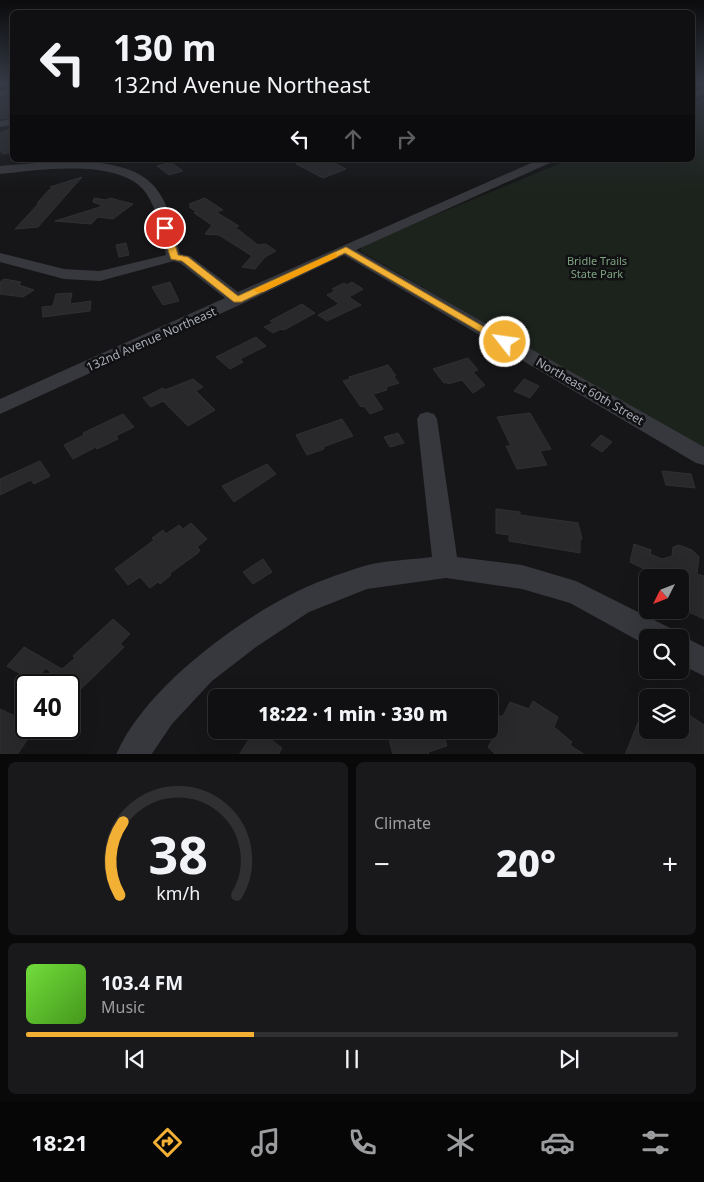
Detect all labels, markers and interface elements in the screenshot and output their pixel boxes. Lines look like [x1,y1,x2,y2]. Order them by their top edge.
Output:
text: 130 m [113,24,216,71]
icon: left [30,30,95,95]
text: 132nd Avenue Northeast [113,69,370,99]
icon: left [286,125,314,153]
icon: ahead [339,125,367,153]
icon: right [392,125,420,153]
pin [144,207,186,249]
icon: arrive [151,214,179,242]
park label: Bridle Trails State Park [567,253,627,281]
street label: 132nd Avenue Northeast [83,302,219,375]
position arrow [478,315,530,367]
street label: Northeast 60th Street [533,353,648,429]
north arrow [639,569,689,619]
map controls [639,569,689,739]
button: search [639,629,689,679]
speed limit sign: 40 [15,674,80,739]
button: layers [639,689,689,739]
text: 18:22 · 1 min · 330 m [258,701,448,727]
text: Climate [374,812,431,834]
text: 38 [148,818,208,889]
text: 20° [496,836,556,888]
text: − [374,844,390,882]
text: + [662,844,678,882]
text: km/h [156,881,200,905]
text: 103.4 FM [101,970,183,996]
text: Music [101,996,145,1018]
icon: previous [121,1045,149,1073]
icon: pause [338,1045,366,1073]
icon: next [555,1045,583,1073]
icon: directions [150,1125,185,1160]
icon: music [248,1125,283,1160]
icon: phone [345,1125,380,1160]
icon: climate [443,1125,478,1160]
icon: car [540,1125,575,1160]
icon: filters [638,1125,673,1160]
text: 18:21 [31,1127,88,1157]

